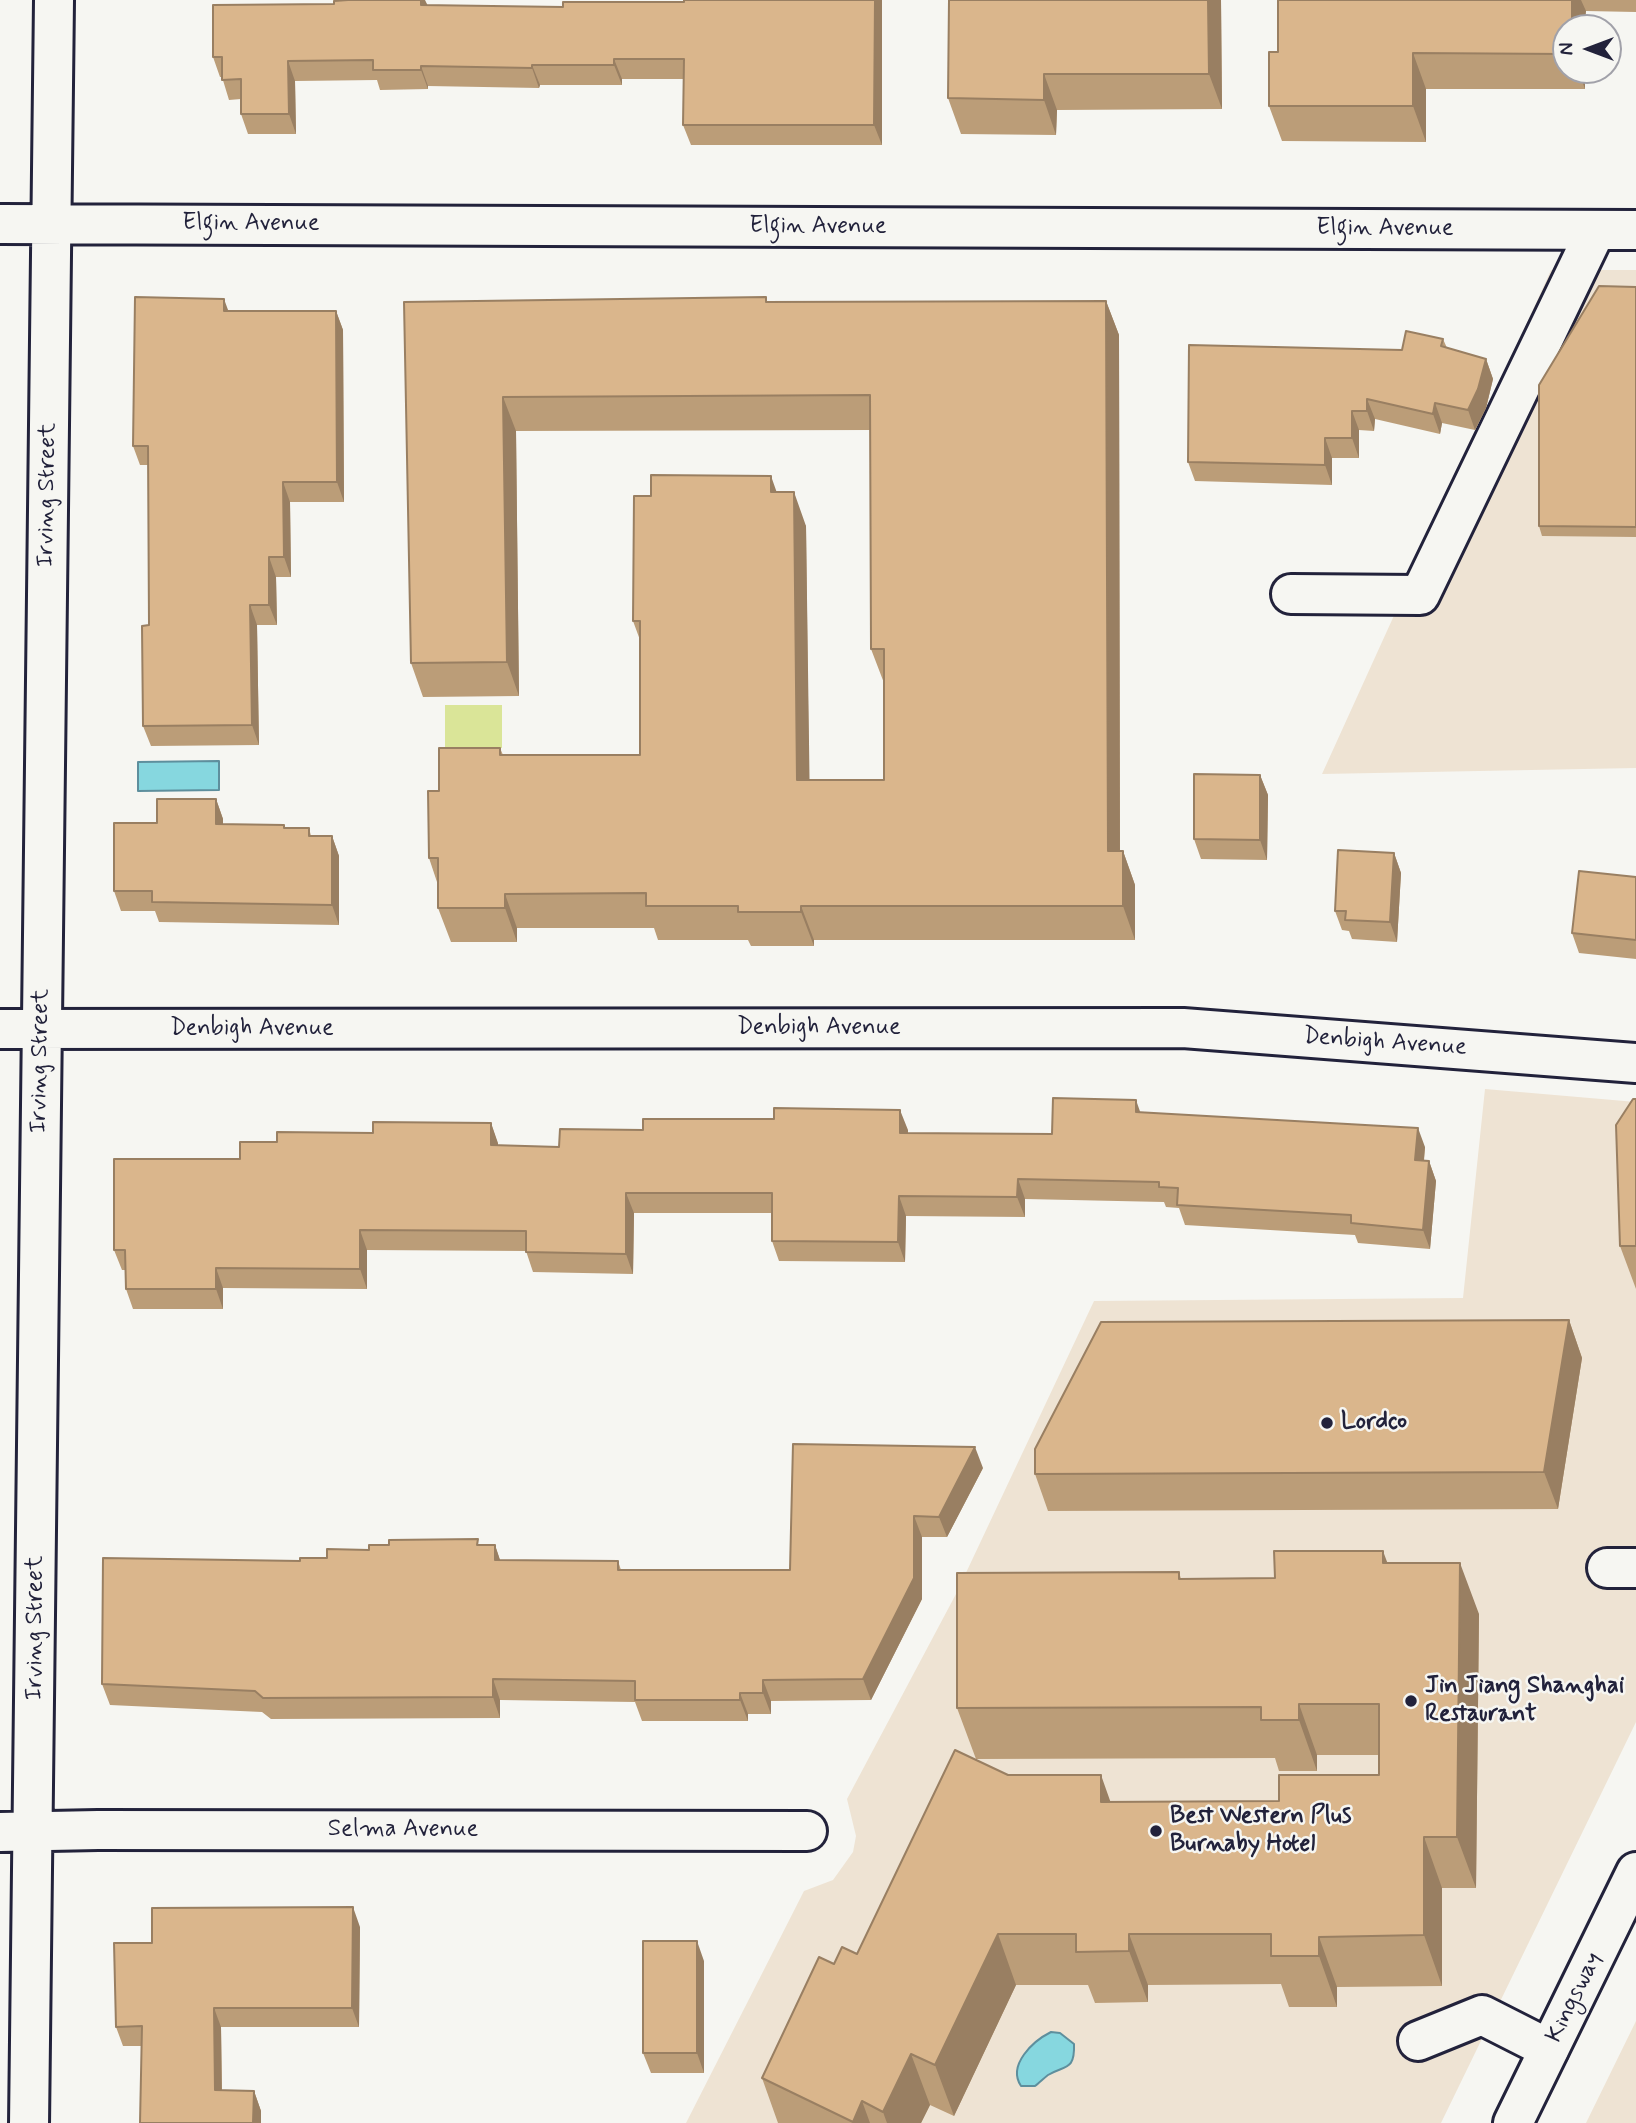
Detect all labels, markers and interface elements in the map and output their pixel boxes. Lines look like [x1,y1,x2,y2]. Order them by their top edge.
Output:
north arrow [1552,14,1622,84]
text: N [1555,43,1580,55]
street label: Elgin Avenue [182,210,320,238]
street label: Elgin Avenue [749,213,887,241]
street label: Elgin Avenue [1316,215,1454,243]
street label: Irving Street [32,423,64,567]
street label: Irving Street [25,989,57,1133]
street label: Denbigh Avenue [737,1014,901,1042]
street label: Denbigh Avenue [170,1015,334,1043]
street label: Denbigh Avenue [1302,1023,1468,1063]
place label: Lordco [1341,1409,1407,1437]
marker: Lordco [1319,1415,1335,1431]
street label: Irving Street [22,1556,50,1700]
place label: Jin Jiang Shanghai Restaurant [1425,1673,1624,1729]
marker: Jin Jiang Shanghai Restaurant [1403,1693,1419,1709]
place label: Best Western Plus Burnaby Hotel [1170,1803,1351,1859]
street label: Selma Avenue [328,1816,478,1844]
marker: Best Western Plus Burnaby Hotel [1148,1823,1164,1839]
street label: Kingsway [1541,1948,1609,2048]

